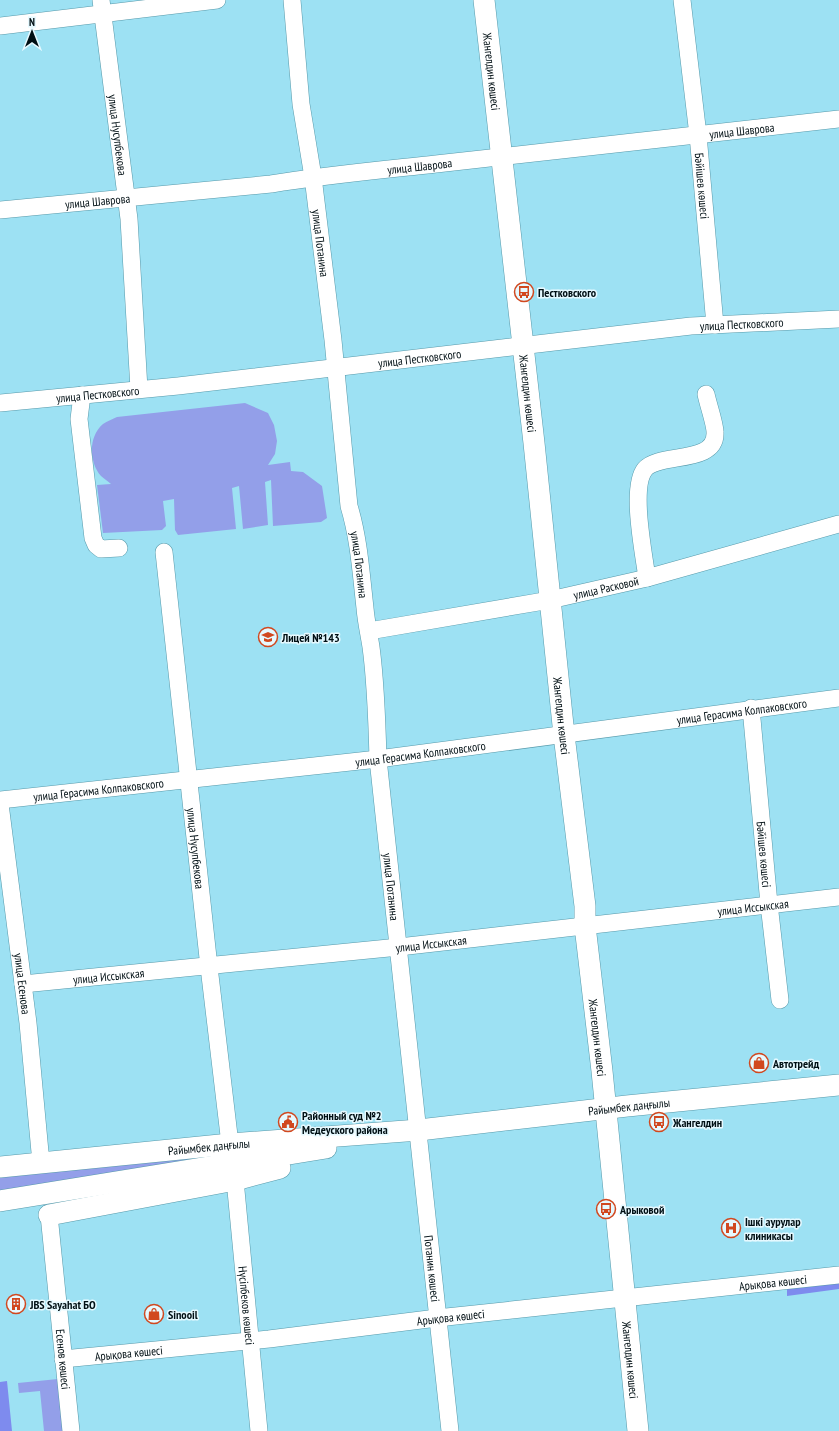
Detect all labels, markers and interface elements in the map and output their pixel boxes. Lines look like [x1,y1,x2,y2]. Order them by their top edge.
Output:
north arrow [12,12,52,52]
text: N [29,15,35,29]
street label: Жангелдин көшесі [480,31,504,111]
street label: улица Нусупбекова [106,94,131,176]
street label: улица Шаврова [708,119,775,141]
street label: Бәйішев көшесі [692,152,713,220]
street label: улица Шаврова [386,155,453,177]
street label: улица Шаврова [64,190,131,211]
street label: улица Потанина [310,209,333,278]
bus stop icon: Пестковского [513,281,535,303]
place label: Пестковского [538,285,597,300]
street label: улица Пестковского [700,314,784,333]
street label: улица Пестковского [377,345,462,370]
street label: Жангелдин көшесі [516,353,540,433]
street label: улица Пестковского [55,382,140,405]
street label: улица Потанина [348,530,371,599]
street label: улица Расковой [572,573,640,602]
school or university icon: Лицей №143 [257,626,279,648]
place label: Лицей №143 [281,630,340,645]
street label: Жангелдин көшесі [550,675,574,755]
street label: улица Герасима Колпаковского [676,695,808,727]
street label: улица Герасима Колпаковского [354,737,486,769]
street label: улица Герасима Колпаковского [32,775,164,804]
street label: улица Нусупбекова [184,807,208,890]
street label: Бәйішев көшесі [754,821,775,888]
street label: улица Потанина [381,852,403,921]
street label: улица Иссыкская [717,895,790,918]
street label: улица Иссыкская [395,932,468,955]
street label: улица Есенова [12,952,34,1015]
street label: улица Иссыкская [72,965,145,987]
street label: Жангелдин көшесі [586,997,610,1077]
shop icon: Автотрейд [748,1052,770,1074]
place label: Автотрейд [772,1056,819,1071]
street label: Райымбек даңғылы [587,1094,671,1118]
place label: Районный суд №2 Медеуского района [302,1108,388,1137]
public building icon: Районный суд №2 Медеуского района [277,1111,299,1133]
bus stop icon: Жангелдин [648,1111,670,1133]
place label: Жангелдин [672,1115,722,1130]
street label: Райымбек даңғылы [167,1135,250,1158]
bus stop icon: Арыковой [595,1198,617,1220]
place label: Арыковой [619,1202,664,1217]
place label: Ішкі аурулар клиникасы [745,1214,801,1243]
hospital icon: Ішкі аурулар клиникасы [720,1217,742,1239]
street label: Потанин көшесі [422,1235,444,1303]
street label: Нүсіпбеков көшесі [236,1265,258,1346]
street label: Арықова көшесі [738,1271,808,1293]
building icon: JBS Sayahat БО [5,1293,27,1315]
place label: JBS Sayahat БО [29,1297,96,1312]
shop icon: Sinooil [143,1303,165,1325]
street label: Арықова көшесі [416,1305,485,1328]
place label: Sinooil [168,1307,198,1322]
street label: Жангелдин көшесі [619,1319,642,1399]
street label: Есенов көшесі [53,1328,74,1390]
street label: Арықова көшесі [94,1342,163,1363]

